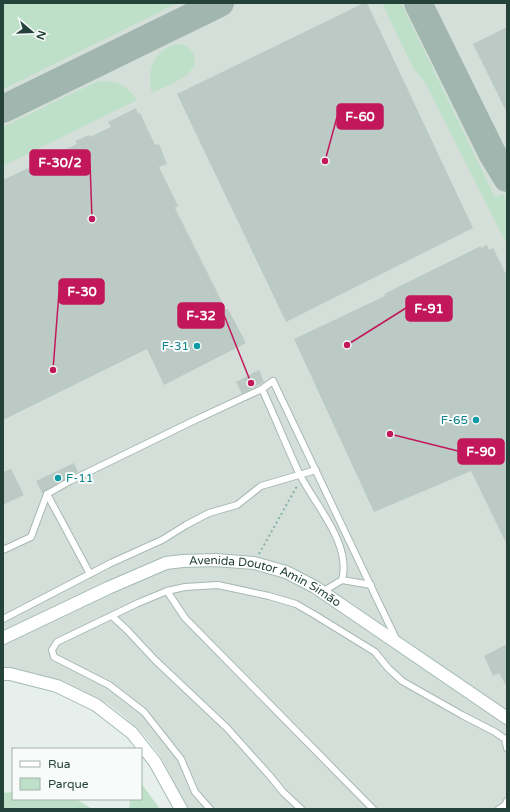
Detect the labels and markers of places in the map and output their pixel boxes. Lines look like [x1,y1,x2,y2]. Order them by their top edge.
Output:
callout: F-60 [337,104,383,129]
callout: F-30/2 [30,150,90,175]
callout: F-30 [59,279,104,304]
callout: F-91 [406,296,452,321]
callout: F-32 [178,303,224,328]
place label: F-31 [162,339,189,353]
marker: F-31 [192,341,202,351]
place label: F-65 [441,413,468,427]
marker: F-65 [471,415,481,425]
callout: F-90 [458,439,504,464]
place label: F-11 [66,471,93,485]
marker: F-11 [53,473,63,483]

